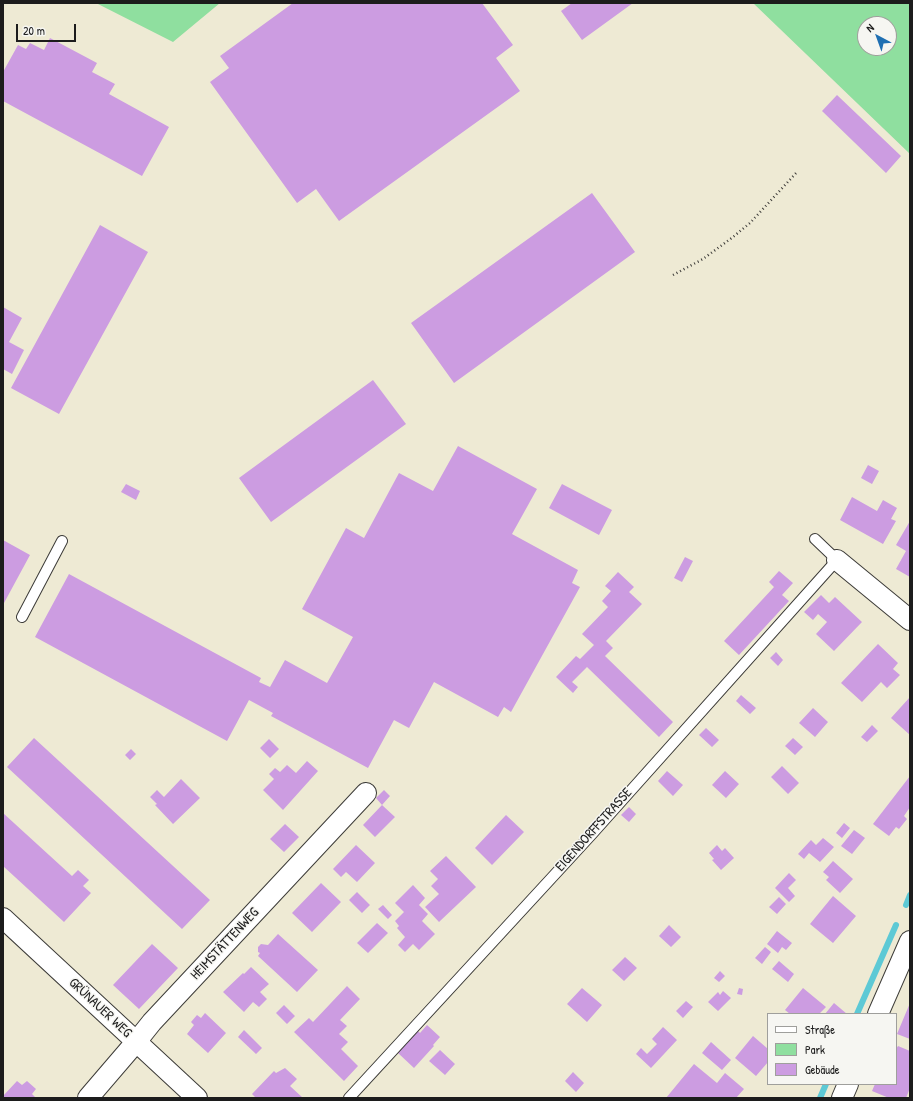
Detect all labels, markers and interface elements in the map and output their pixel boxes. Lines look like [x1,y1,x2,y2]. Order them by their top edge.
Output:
scale bar [18,16,78,42]
north arrow [857,16,897,56]
text: N [863,20,877,35]
text: 20 m [23,22,45,39]
street label: EIGENDORFFSTRASSE [552,785,636,875]
street label: HEIMSTÄTTENWEG [187,904,263,984]
street label: GRÜNAUER WEG [65,975,135,1041]
legend [767,1013,897,1085]
text: Straße [805,1021,835,1038]
text: Park [805,1041,825,1058]
text: Gebäude [805,1061,839,1078]

